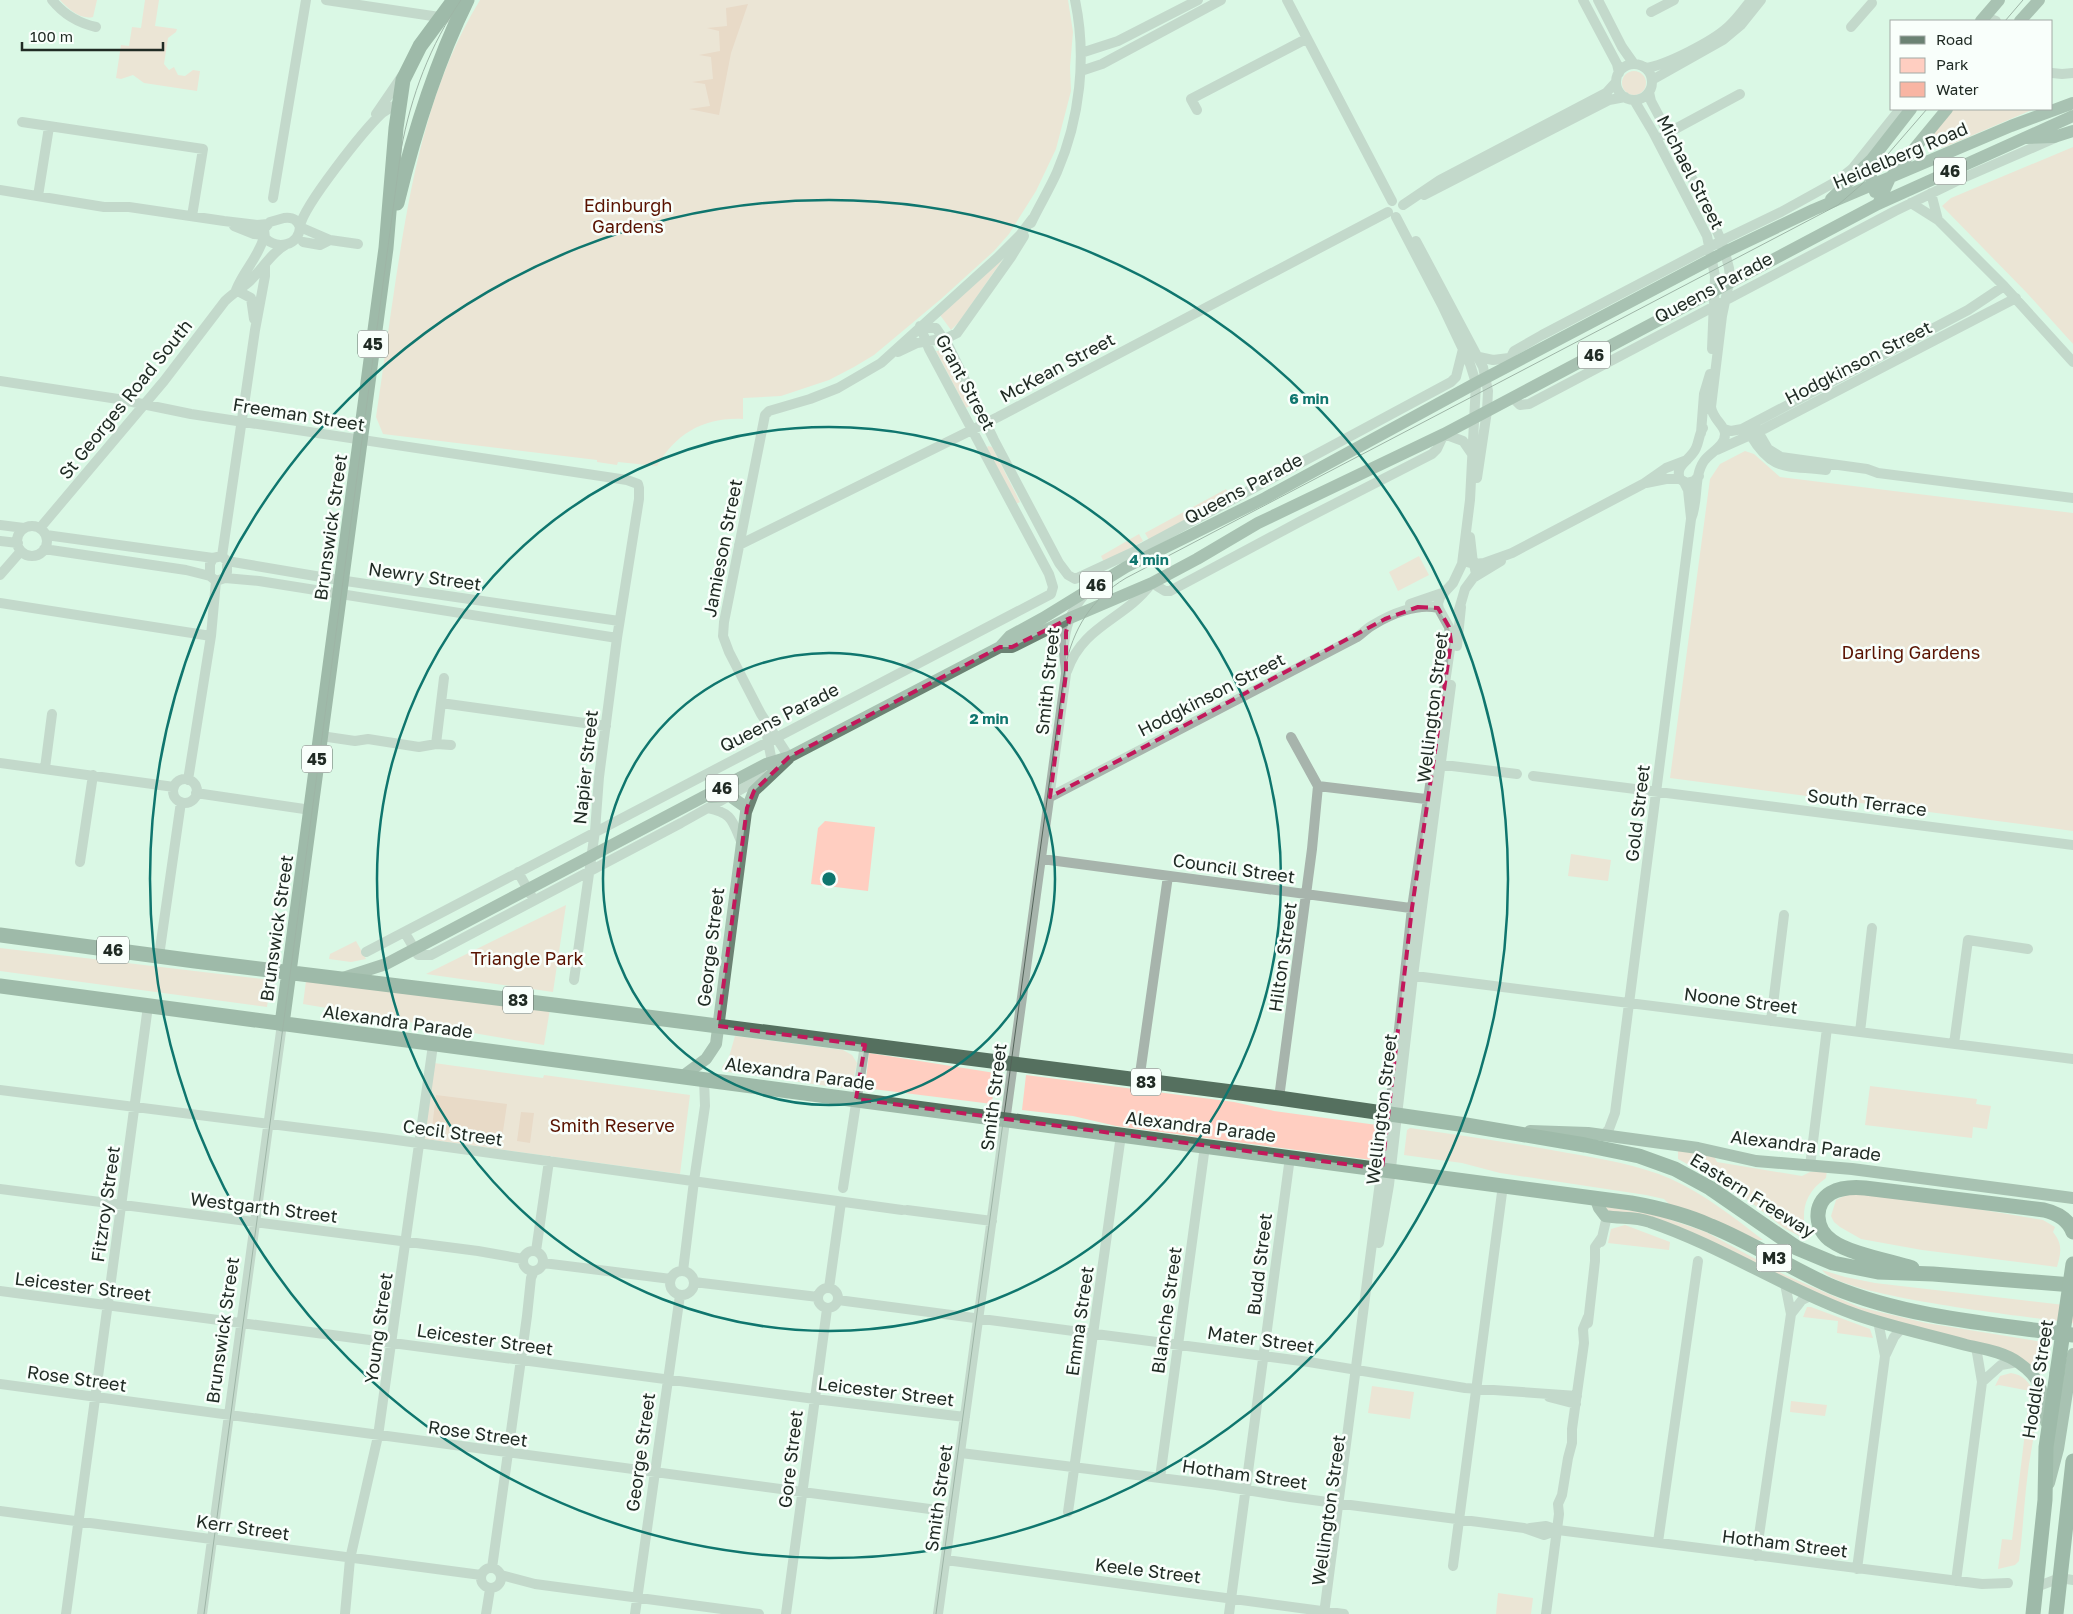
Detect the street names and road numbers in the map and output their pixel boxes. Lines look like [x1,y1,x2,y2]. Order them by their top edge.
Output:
street label: Michael Street [1653,111,1729,233]
street label: Heidelberg Road [1829,117,1971,193]
road number: 46 [1934,158,1966,185]
street label: Queens Parade [1650,247,1776,327]
street label: St Georges Road South [54,315,196,483]
street label: Hodgkinson Street [1781,315,1935,409]
street label: McKean Street [996,328,1118,406]
road number: 45 [358,330,388,358]
street label: Grant Street [932,330,1000,434]
road number: 46 [1578,342,1610,368]
street label: Freeman Street [231,393,367,435]
street label: Queens Parade [1180,448,1306,528]
street label: Brunswick Street [309,452,351,602]
street label: Jamieson Street [698,477,746,619]
street label: Newry Street [367,557,483,595]
road number: 46 [1080,572,1112,598]
street label: Smith Street [1030,626,1064,736]
street label: Wellington Street [1412,630,1452,784]
street label: Hodgkinson Street [1134,647,1288,741]
street label: Queens Parade [716,678,842,756]
street label: Napier Street [568,709,602,825]
road number: 45 [302,746,332,772]
street label: Gold Street [1620,763,1654,863]
road number: 46 [706,774,738,801]
street label: South Terrace [1806,784,1928,820]
street label: Council Street [1171,849,1297,887]
street label: Brunswick Street [255,853,297,1003]
street label: George Street [692,886,728,1008]
street label: Hilton Street [1263,901,1301,1013]
road number: 46 [97,936,129,964]
street label: Noone Street [1683,982,1799,1018]
road number: 83 [503,986,533,1014]
street label: Alexandra Parade [322,1000,474,1042]
street label: Wellington Street [1361,1032,1401,1186]
street label: Smith Street [975,1042,1011,1152]
street label: Alexandra Parade [724,1052,876,1094]
road number: 83 [1131,1068,1161,1096]
street label: Alexandra Parade [1125,1106,1277,1146]
street label: Cecil Street [402,1114,504,1150]
street label: Alexandra Parade [1730,1125,1882,1165]
street label: Fitzroy Street [86,1144,124,1264]
street label: Eastern Freeway [1686,1148,1820,1242]
street label: Westgarth Street [189,1187,339,1227]
street label: Budd Street [1242,1212,1276,1316]
road number: M3 [1756,1244,1792,1272]
street label: Blanche Street [1146,1245,1186,1375]
street label: Brunswick Street [201,1255,243,1405]
street label: Emma Street [1060,1265,1098,1377]
street label: Leicester Street [13,1267,153,1305]
street label: Young Street [359,1271,397,1385]
street label: Hoddle Street [2017,1318,2057,1440]
street label: Leicester Street [415,1319,555,1359]
street label: Mater Street [1206,1321,1316,1357]
street label: Rose Street [26,1360,128,1396]
street label: Leicester Street [816,1372,956,1410]
street label: George Street [621,1391,659,1513]
street label: Gore Street [773,1409,807,1509]
street label: Rose Street [427,1415,529,1451]
street label: Wellington Street [1307,1433,1349,1587]
street label: Smith Street [920,1443,956,1553]
street label: Hotham Street [1181,1454,1309,1494]
street label: Kerr Street [195,1510,291,1544]
street label: Hotham Street [1721,1524,1849,1562]
street label: Keele Street [1094,1553,1202,1587]

